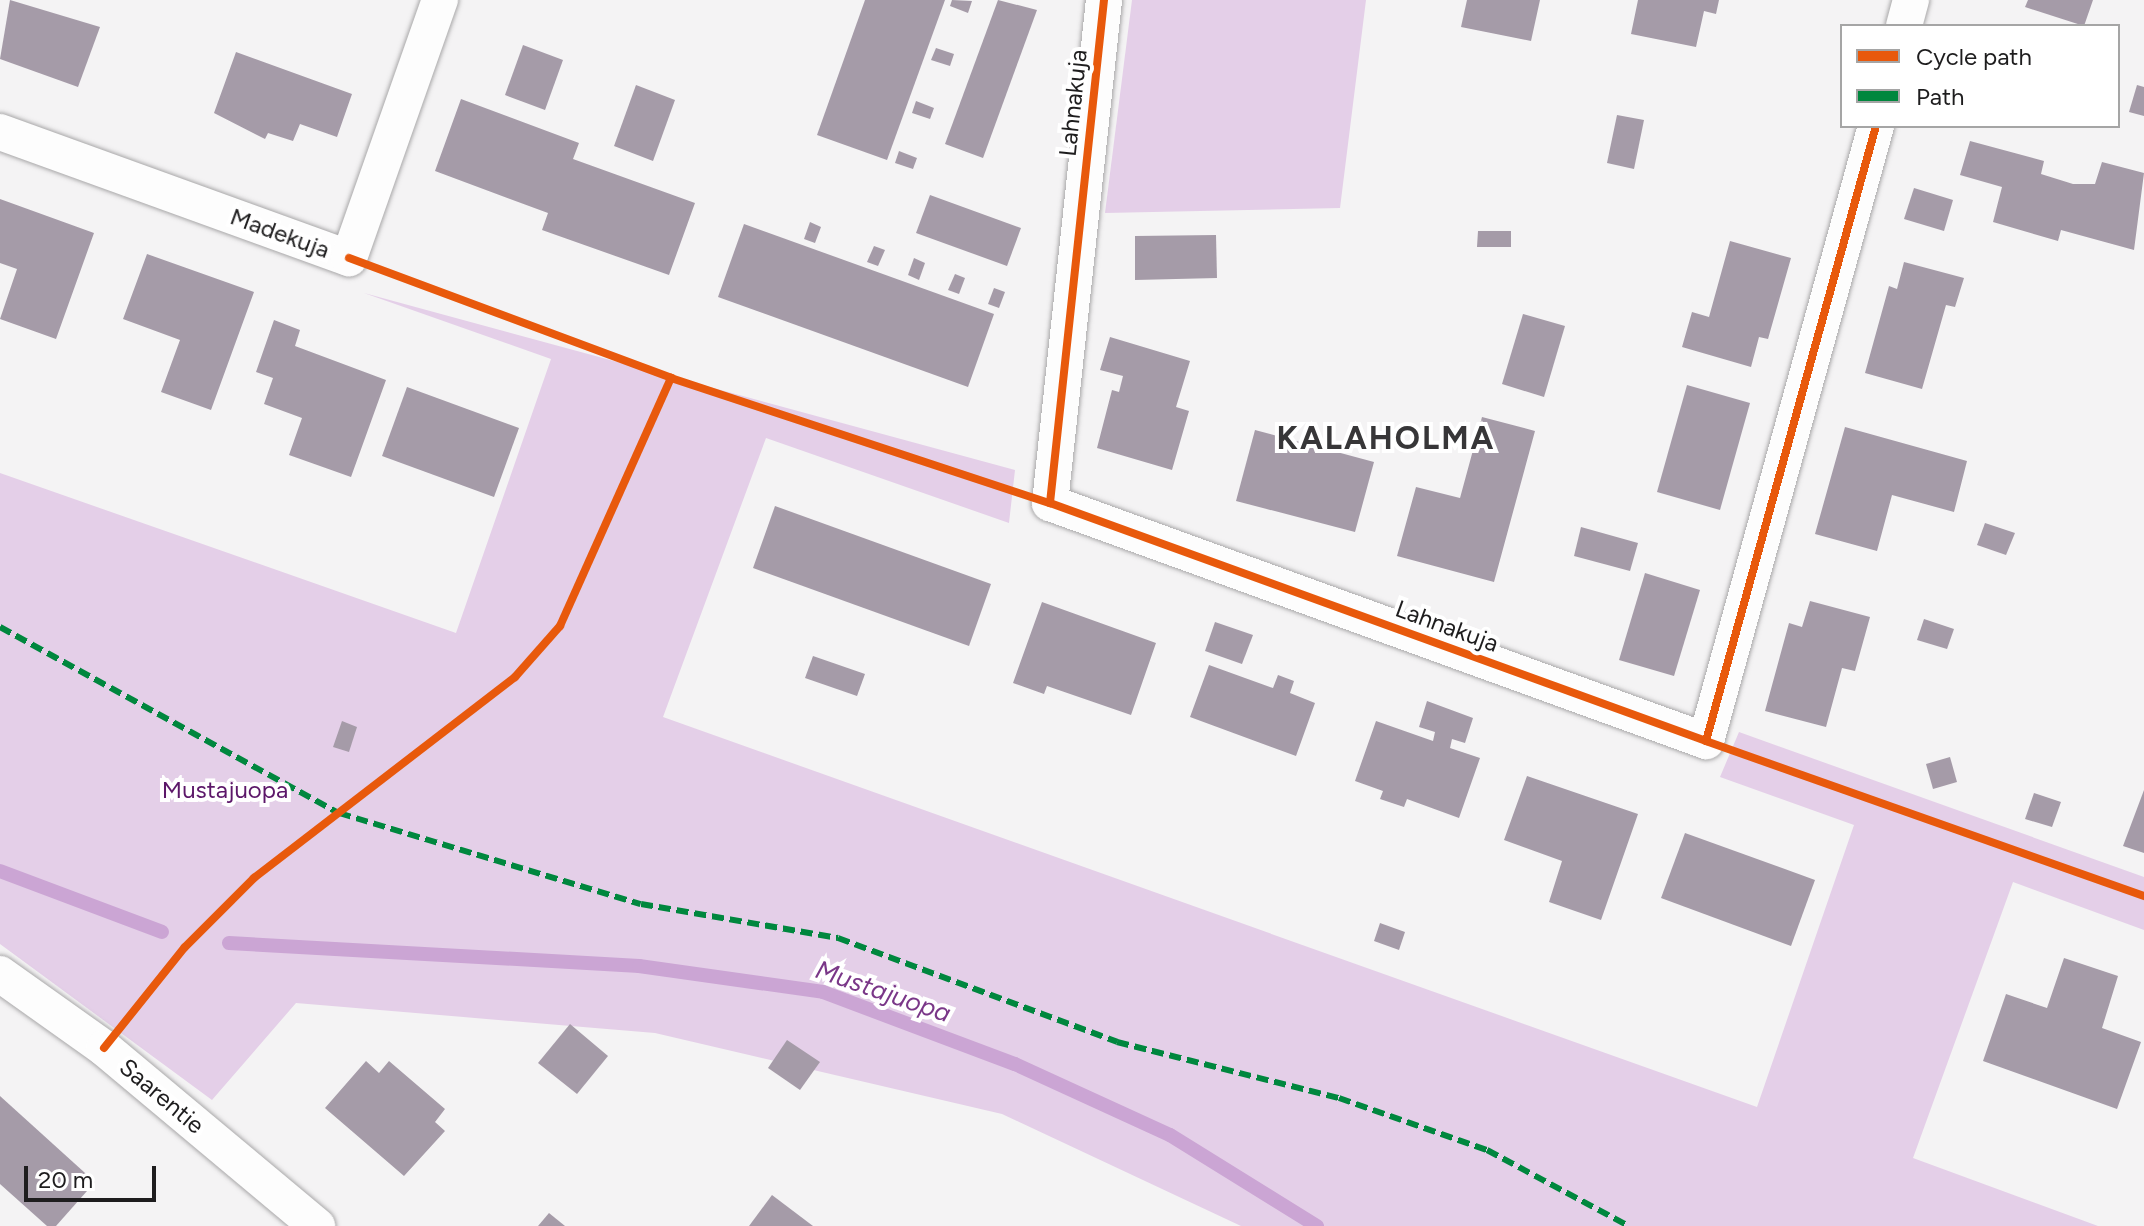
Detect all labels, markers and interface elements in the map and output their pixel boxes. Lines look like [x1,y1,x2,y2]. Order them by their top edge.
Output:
legend [1840,24,2120,128]
text: Cycle path [1916,42,2032,71]
street label: Lahnakuja [1053,48,1093,158]
text: Path [1916,82,1964,111]
street label: Madekuja [226,202,334,264]
district label: KALAHOLMA [1277,419,1495,457]
street label: Lahnakuja [1392,594,1502,658]
park label: Mustajuopa [162,776,288,804]
water label: Mustajuopa [811,954,955,1030]
street label: Saarentie [114,1052,210,1140]
scale bar [28,1150,160,1200]
text: 20 m [38,1165,93,1194]

